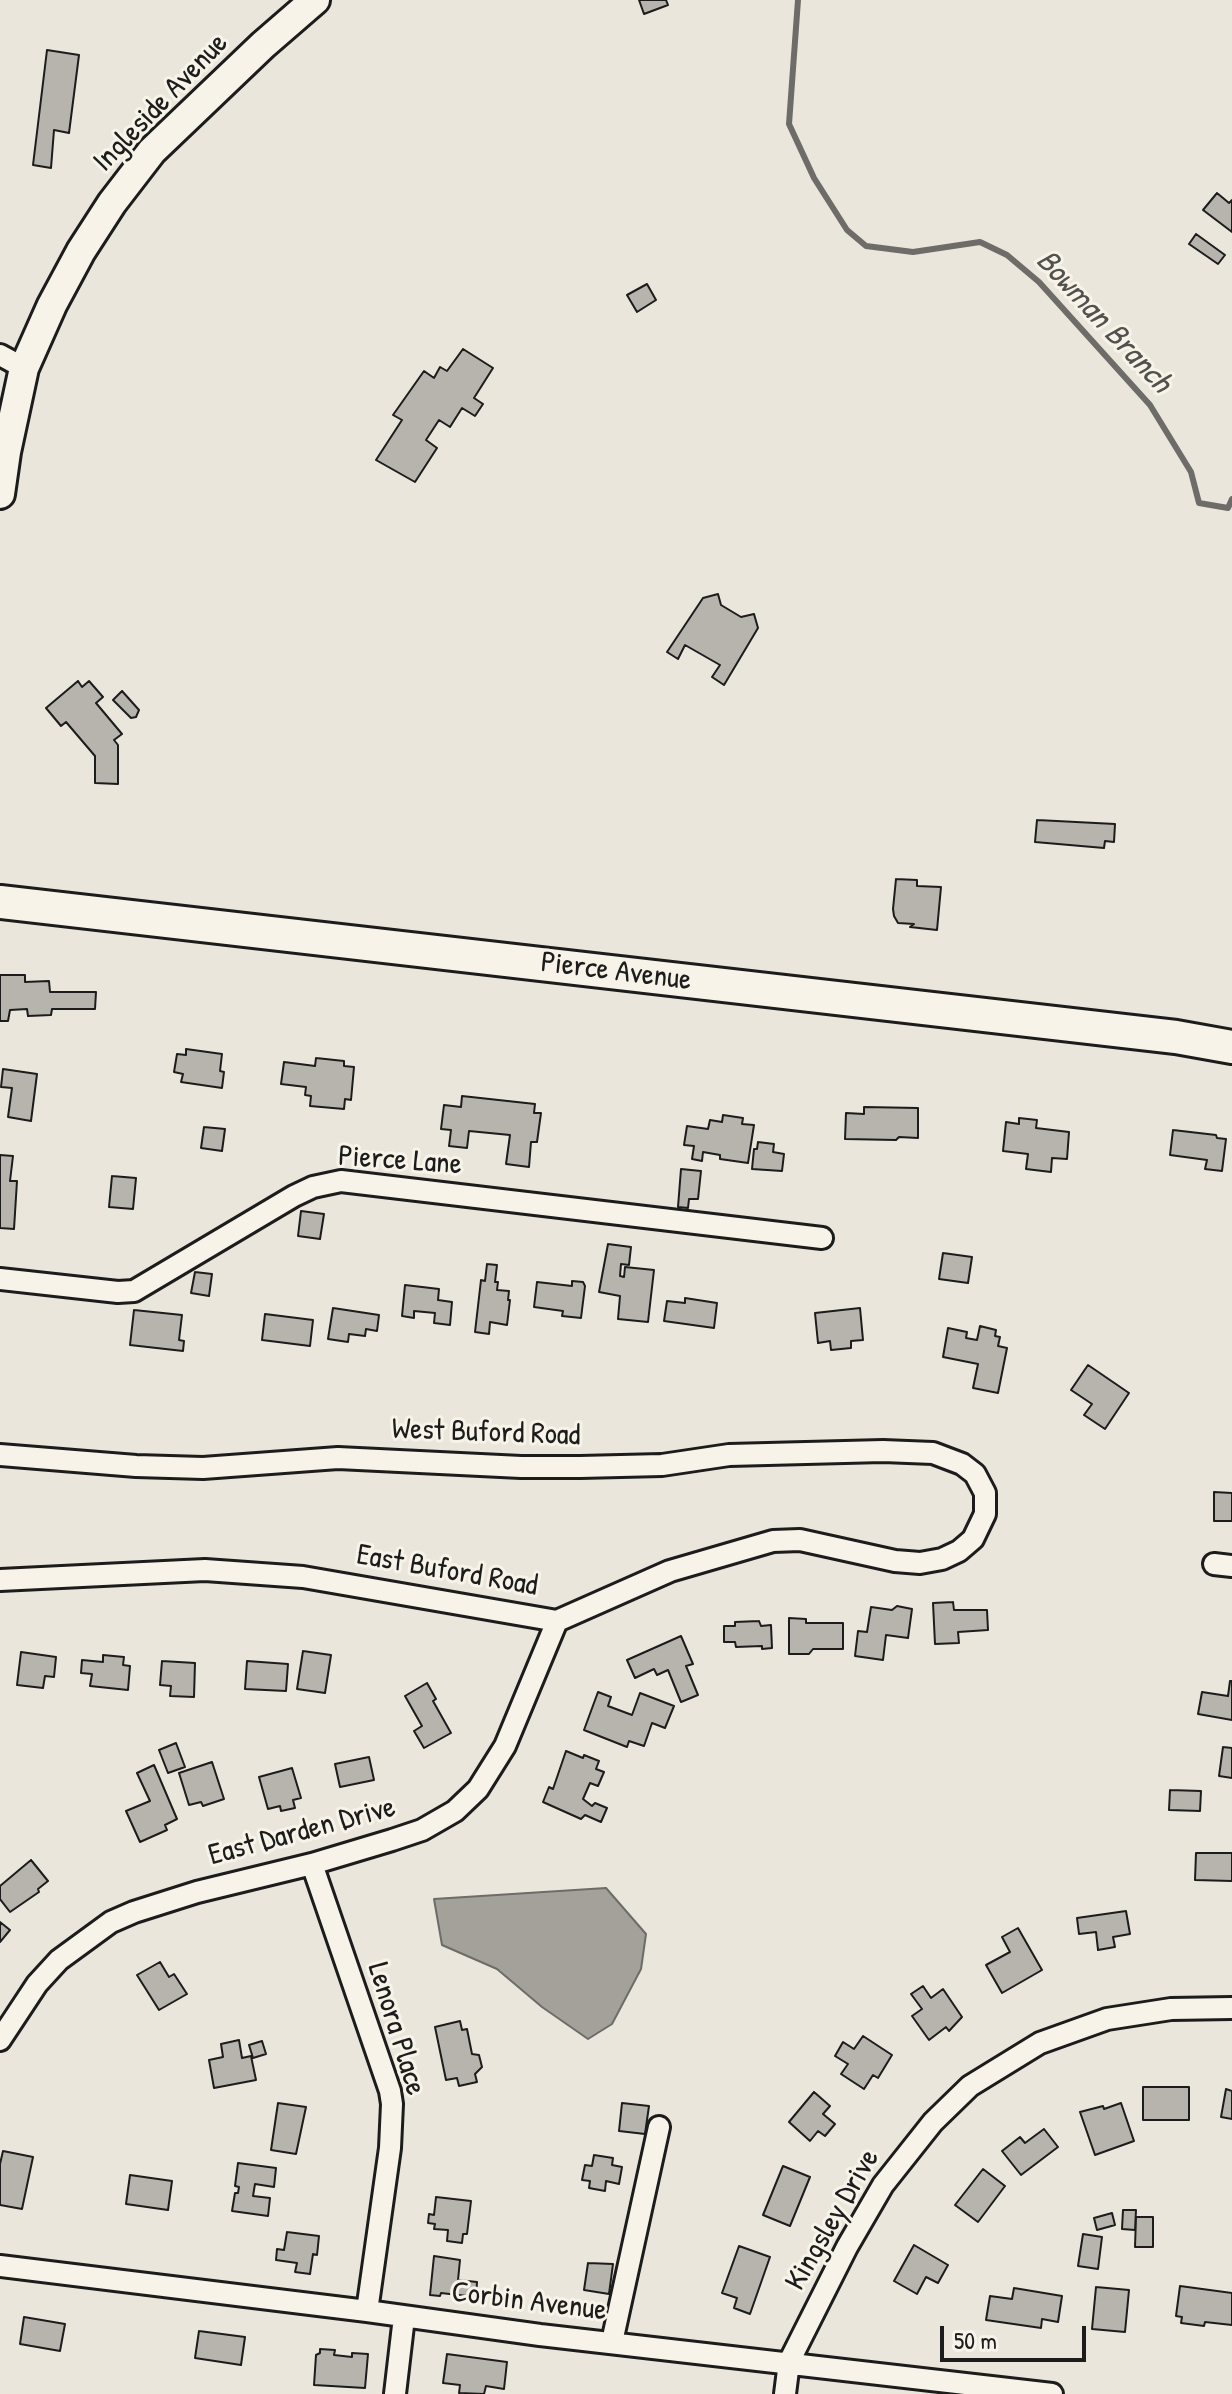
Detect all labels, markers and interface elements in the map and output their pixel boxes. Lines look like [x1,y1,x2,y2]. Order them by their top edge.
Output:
street label: Ingleside Avenue [86,26,236,180]
water label: Bowman Branch [1027,243,1179,401]
street label: Pierce Avenue [539,945,693,999]
street label: Pierce Lane [337,1139,463,1183]
street label: West Buford Road [391,1412,581,1454]
street label: East Buford Road [354,1537,540,1605]
street label: East Darden Drive [205,1790,399,1874]
street label: Lenora Place [359,1958,433,2100]
street label: Kingsley Drive [778,2143,888,2297]
street label: Corbin Avenue [450,2275,608,2329]
scale bar [944,2310,1090,2360]
text: 50 m [954,2324,997,2356]

